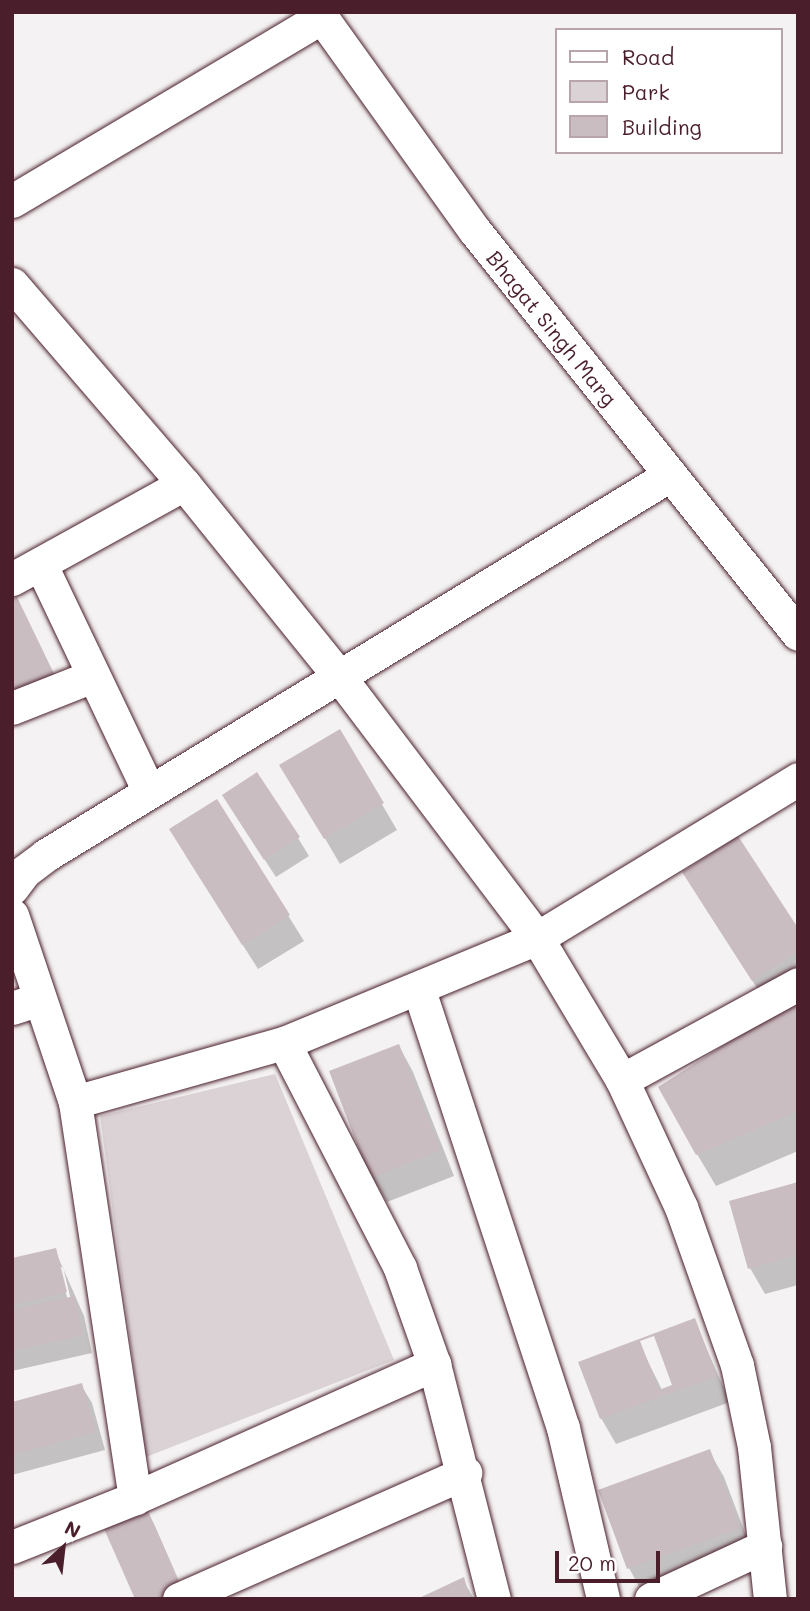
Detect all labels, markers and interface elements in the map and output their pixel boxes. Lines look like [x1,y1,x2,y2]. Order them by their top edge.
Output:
legend [554,28,782,154]
text: Road [622,43,674,70]
text: Park [622,78,670,105]
text: Building [622,113,702,140]
street label: Bhagat Singh Marg [482,245,622,411]
north arrow [28,1513,98,1583]
text: N [61,1514,85,1543]
scale bar [558,1538,663,1582]
text: 20 m [568,1549,616,1576]

